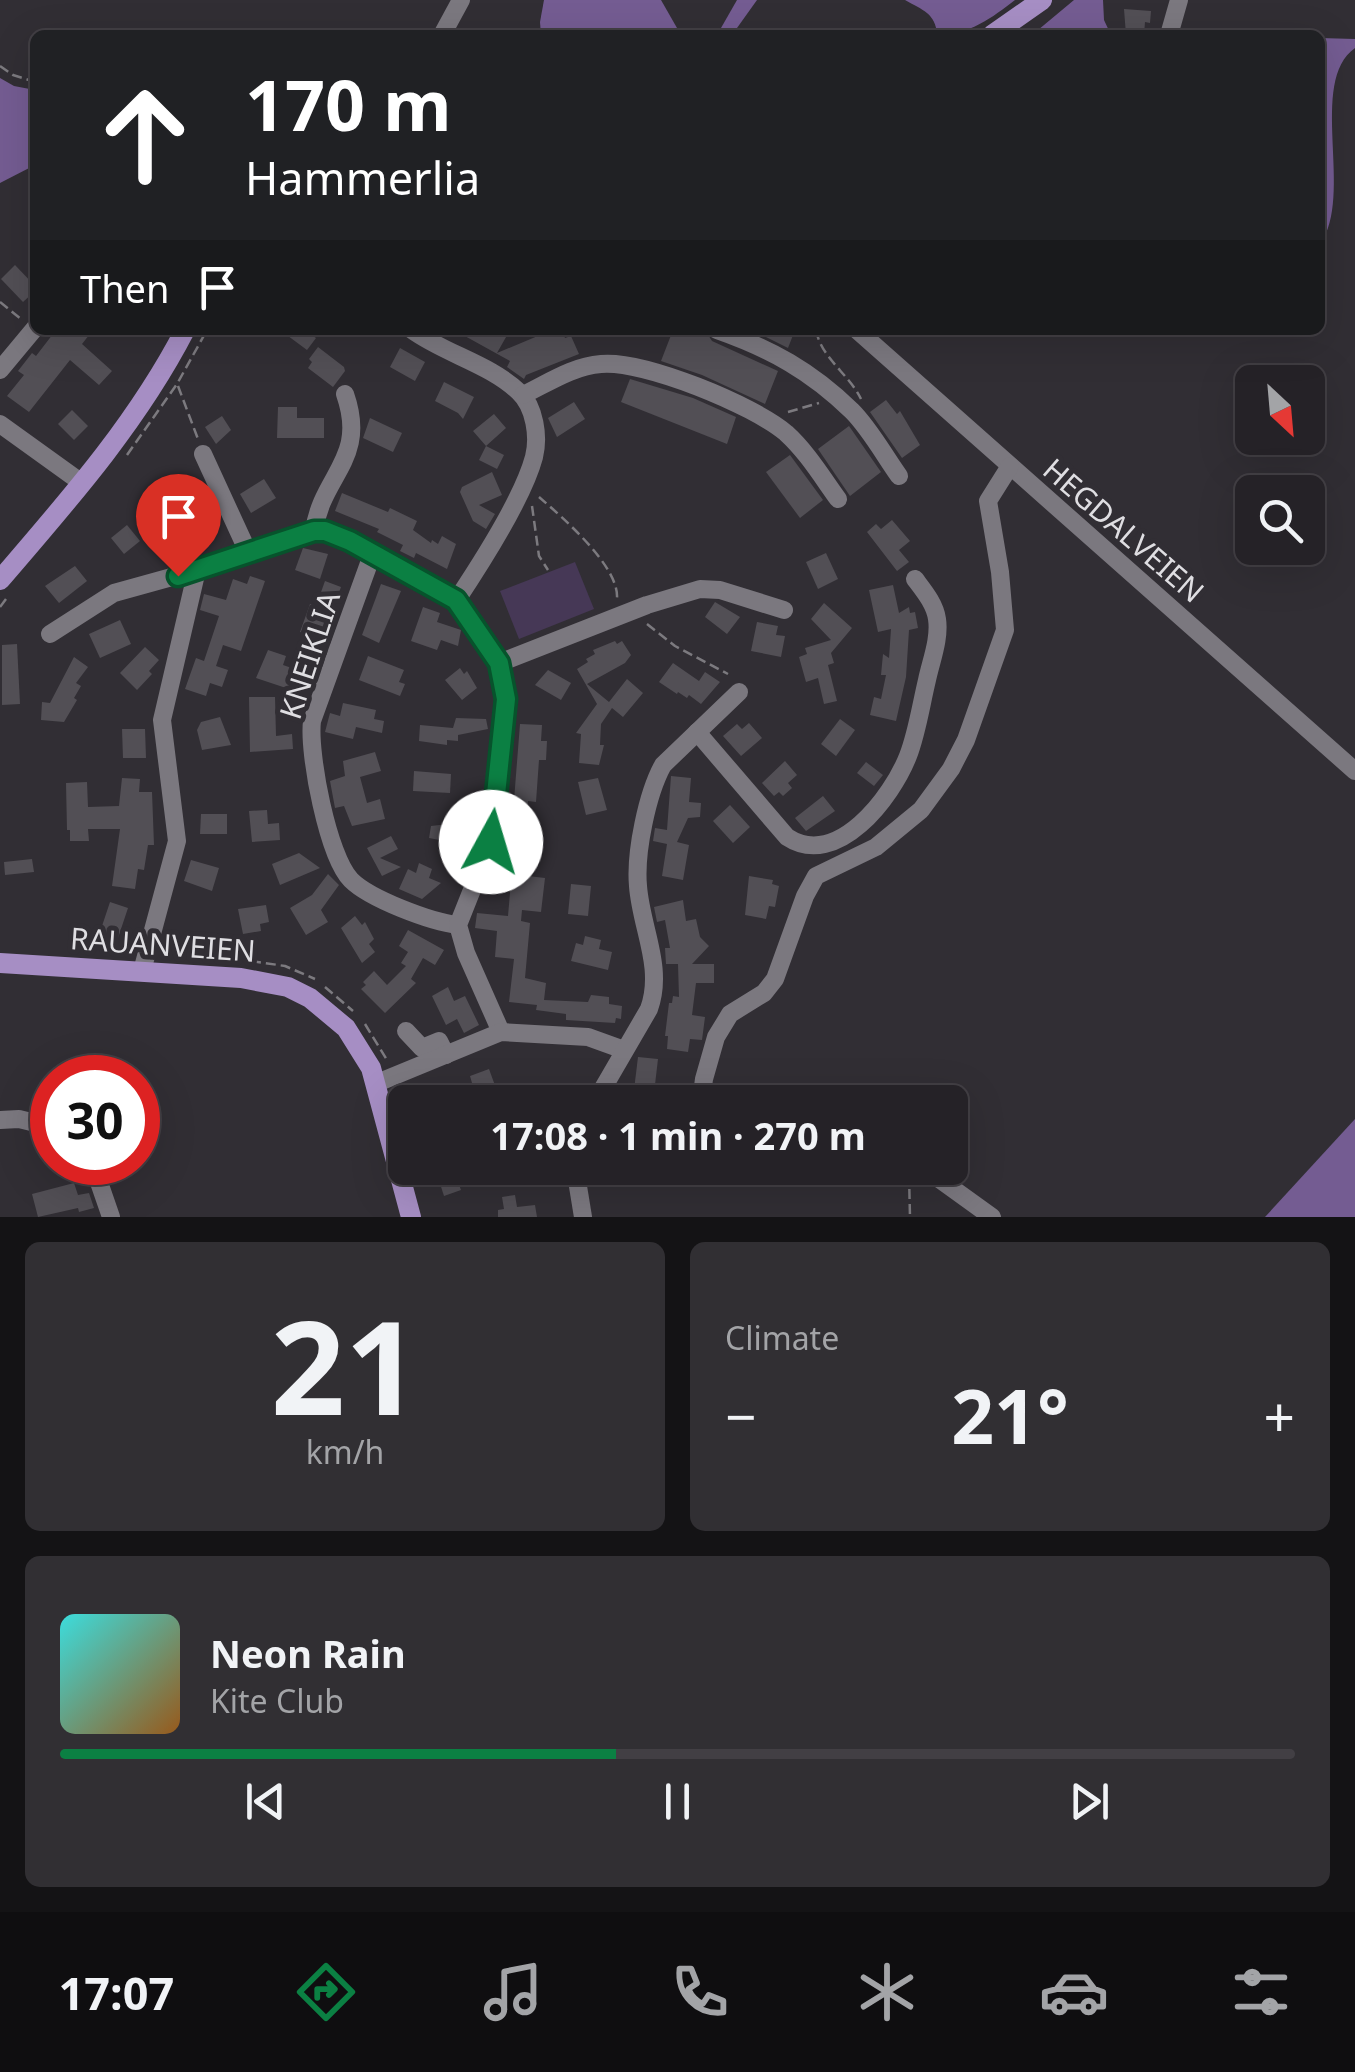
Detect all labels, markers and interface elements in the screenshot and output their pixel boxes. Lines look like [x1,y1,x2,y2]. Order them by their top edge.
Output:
text: 170 m [245,56,452,152]
icon: ahead [80,70,210,200]
text: Hammerlia [245,147,480,208]
icon: arrive [190,260,245,315]
text: Then [80,262,170,314]
north arrow [1235,365,1325,455]
map controls [1235,365,1325,565]
street label: HEGDALVEIEN [1035,449,1213,611]
pin [136,474,221,577]
button: search [1235,475,1325,565]
icon: arrive [151,489,206,544]
street label: KNEIKLIA [269,585,349,724]
position arrow [439,790,543,894]
street label: RAUANVEIEN [69,917,257,971]
speed limit sign: 30 [30,1055,160,1185]
text: 17:08 · 1 min · 270 m [490,1109,866,1161]
text: 21 [271,1276,419,1453]
text: Climate [725,1316,839,1359]
text: 21° [951,1364,1069,1466]
text: − [725,1378,756,1453]
text: + [1264,1378,1295,1453]
text: km/h [306,1430,384,1473]
text: Neon Rain [210,1627,406,1679]
text: Kite Club [210,1679,344,1722]
icon: previous [238,1774,293,1829]
icon: pause [650,1774,705,1829]
icon: next [1062,1774,1117,1829]
icon: directions [291,1957,361,2027]
icon: music [478,1957,548,2027]
icon: phone [665,1957,735,2027]
icon: climate [852,1957,922,2027]
icon: car [1039,1957,1109,2027]
icon: filters [1226,1957,1296,2027]
text: 17:07 [59,1962,174,2023]

